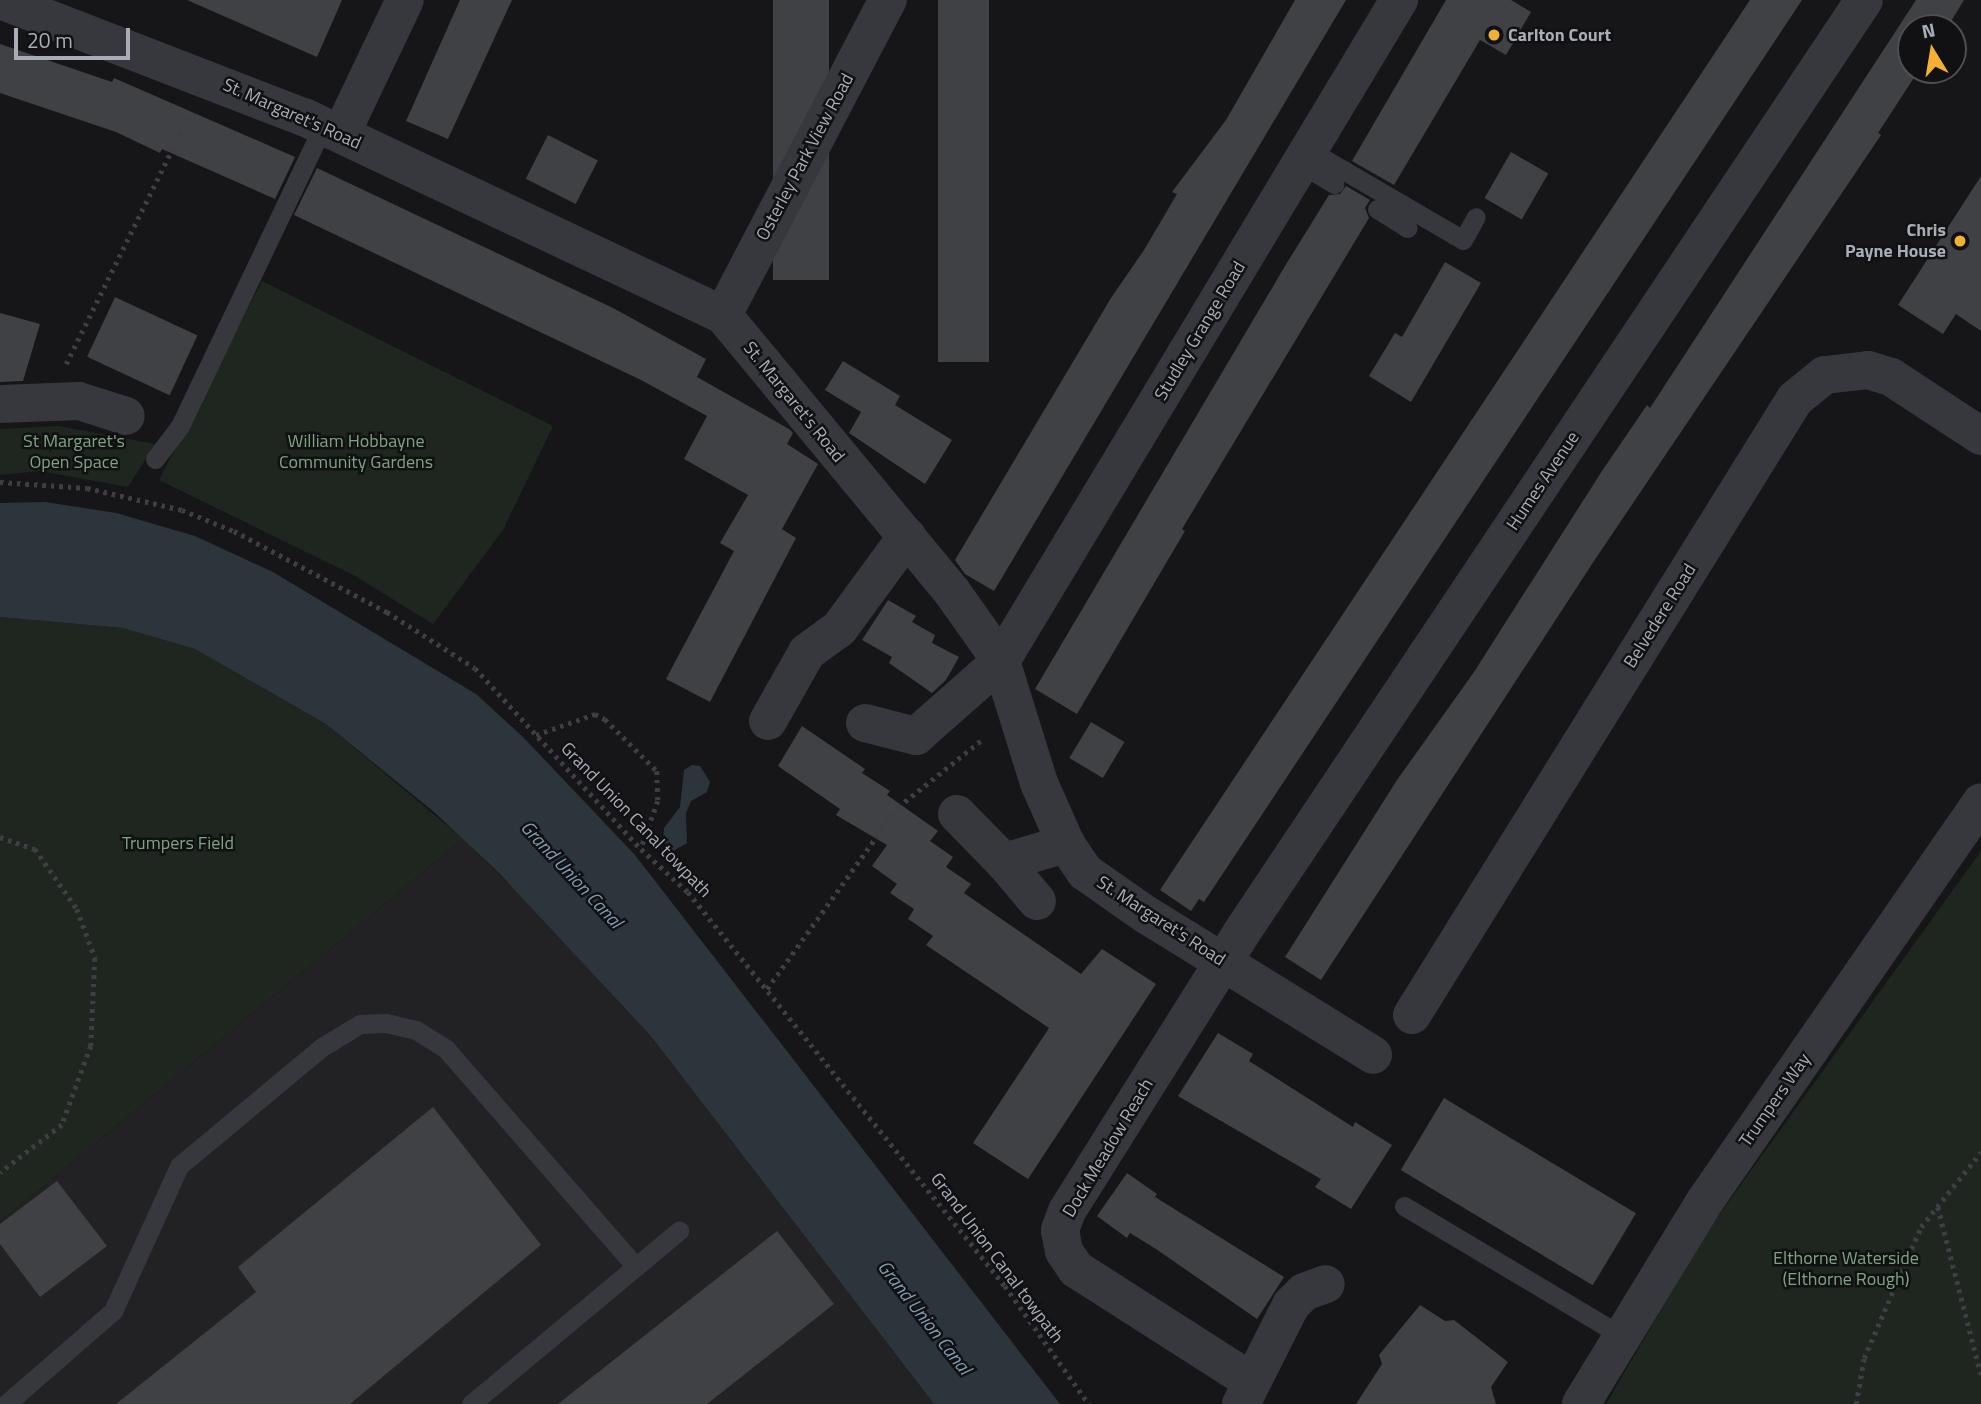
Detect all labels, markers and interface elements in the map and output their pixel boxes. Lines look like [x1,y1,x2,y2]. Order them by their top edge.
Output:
scale bar [18,14,133,58]
north arrow [1897,14,1967,84]
text: N [1919,14,1938,45]
text: 20 m [27,24,73,56]
place label: Carlton Court [1508,24,1611,46]
marker: Carlton Court [1486,27,1502,43]
street label: Osterley Park View Road [752,70,858,244]
street label: St. Margaret's Road [220,74,364,154]
place label: Chris Payne House [1845,220,1946,262]
marker: Chris Payne House [1952,233,1968,249]
street label: Studley Grange Road [1150,258,1250,404]
street label: St. Margaret's Road [739,337,849,467]
street label: Humes Avenue [1502,428,1584,534]
park label: St Margaret's Open Space [23,431,125,474]
park label: William Hobbayne Community Gardens [279,431,433,474]
street label: Belvedere Road [1619,560,1701,672]
street label: Grand Union Canal towpath [556,738,716,902]
water label: Grand Union Canal [516,815,628,933]
park label: Trumpers Field [122,832,234,854]
street label: St. Margaret's Road [1093,871,1229,971]
street label: Trumpers Way [1735,1049,1815,1151]
street label: Dock Meadow Reach [1058,1075,1158,1221]
street label: Grand Union Canal towpath [926,1169,1068,1347]
park label: Elthorne Waterside (Elthorne Rough) [1773,1248,1919,1290]
water label: Grand Union Canal [873,1255,977,1379]

